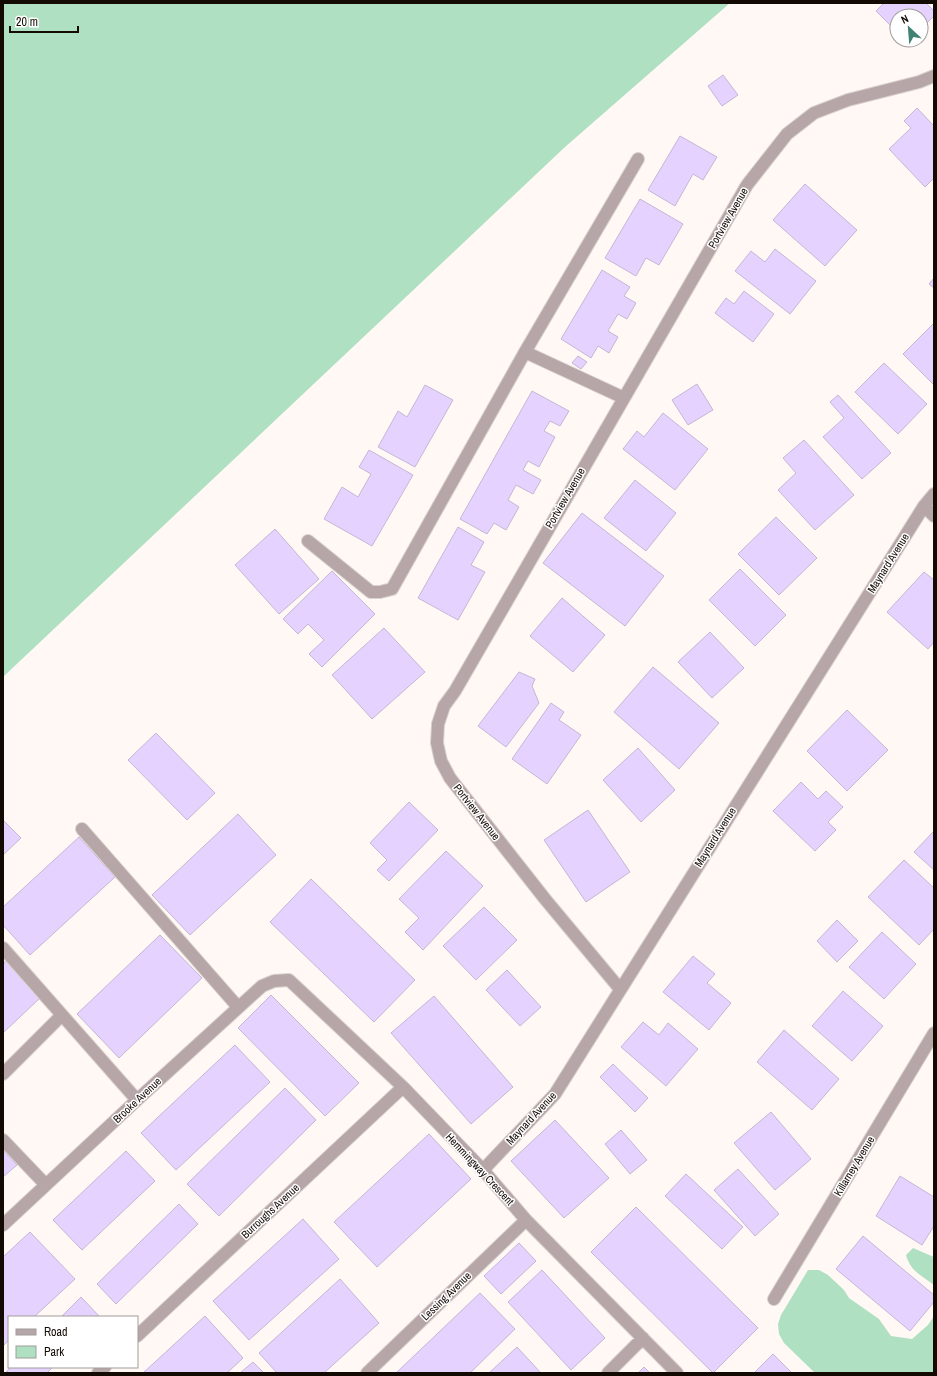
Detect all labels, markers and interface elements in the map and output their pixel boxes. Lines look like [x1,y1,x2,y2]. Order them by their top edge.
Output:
scale bar [10,8,78,34]
north arrow [889,8,929,48]
text: N [899,11,911,27]
text: 20 m [16,14,38,30]
street label: Portview Avenue [705,185,751,251]
street label: Portview Avenue [542,465,588,531]
street label: Maynard Avenue [864,531,912,595]
street label: Portview Avenue [451,781,503,843]
street label: Maynard Avenue [691,805,739,869]
street label: Brooke Avenue [110,1074,164,1126]
street label: Maynard Avenue [503,1089,559,1147]
street label: Hemmingway Crescent [443,1130,517,1208]
street label: Killarney Avenue [831,1133,877,1199]
street label: Burroughs Avenue [238,1181,302,1241]
street label: Lessing Avenue [418,1269,474,1323]
legend [8,1316,138,1368]
text: Road [44,1324,68,1340]
text: Park [44,1344,64,1360]

